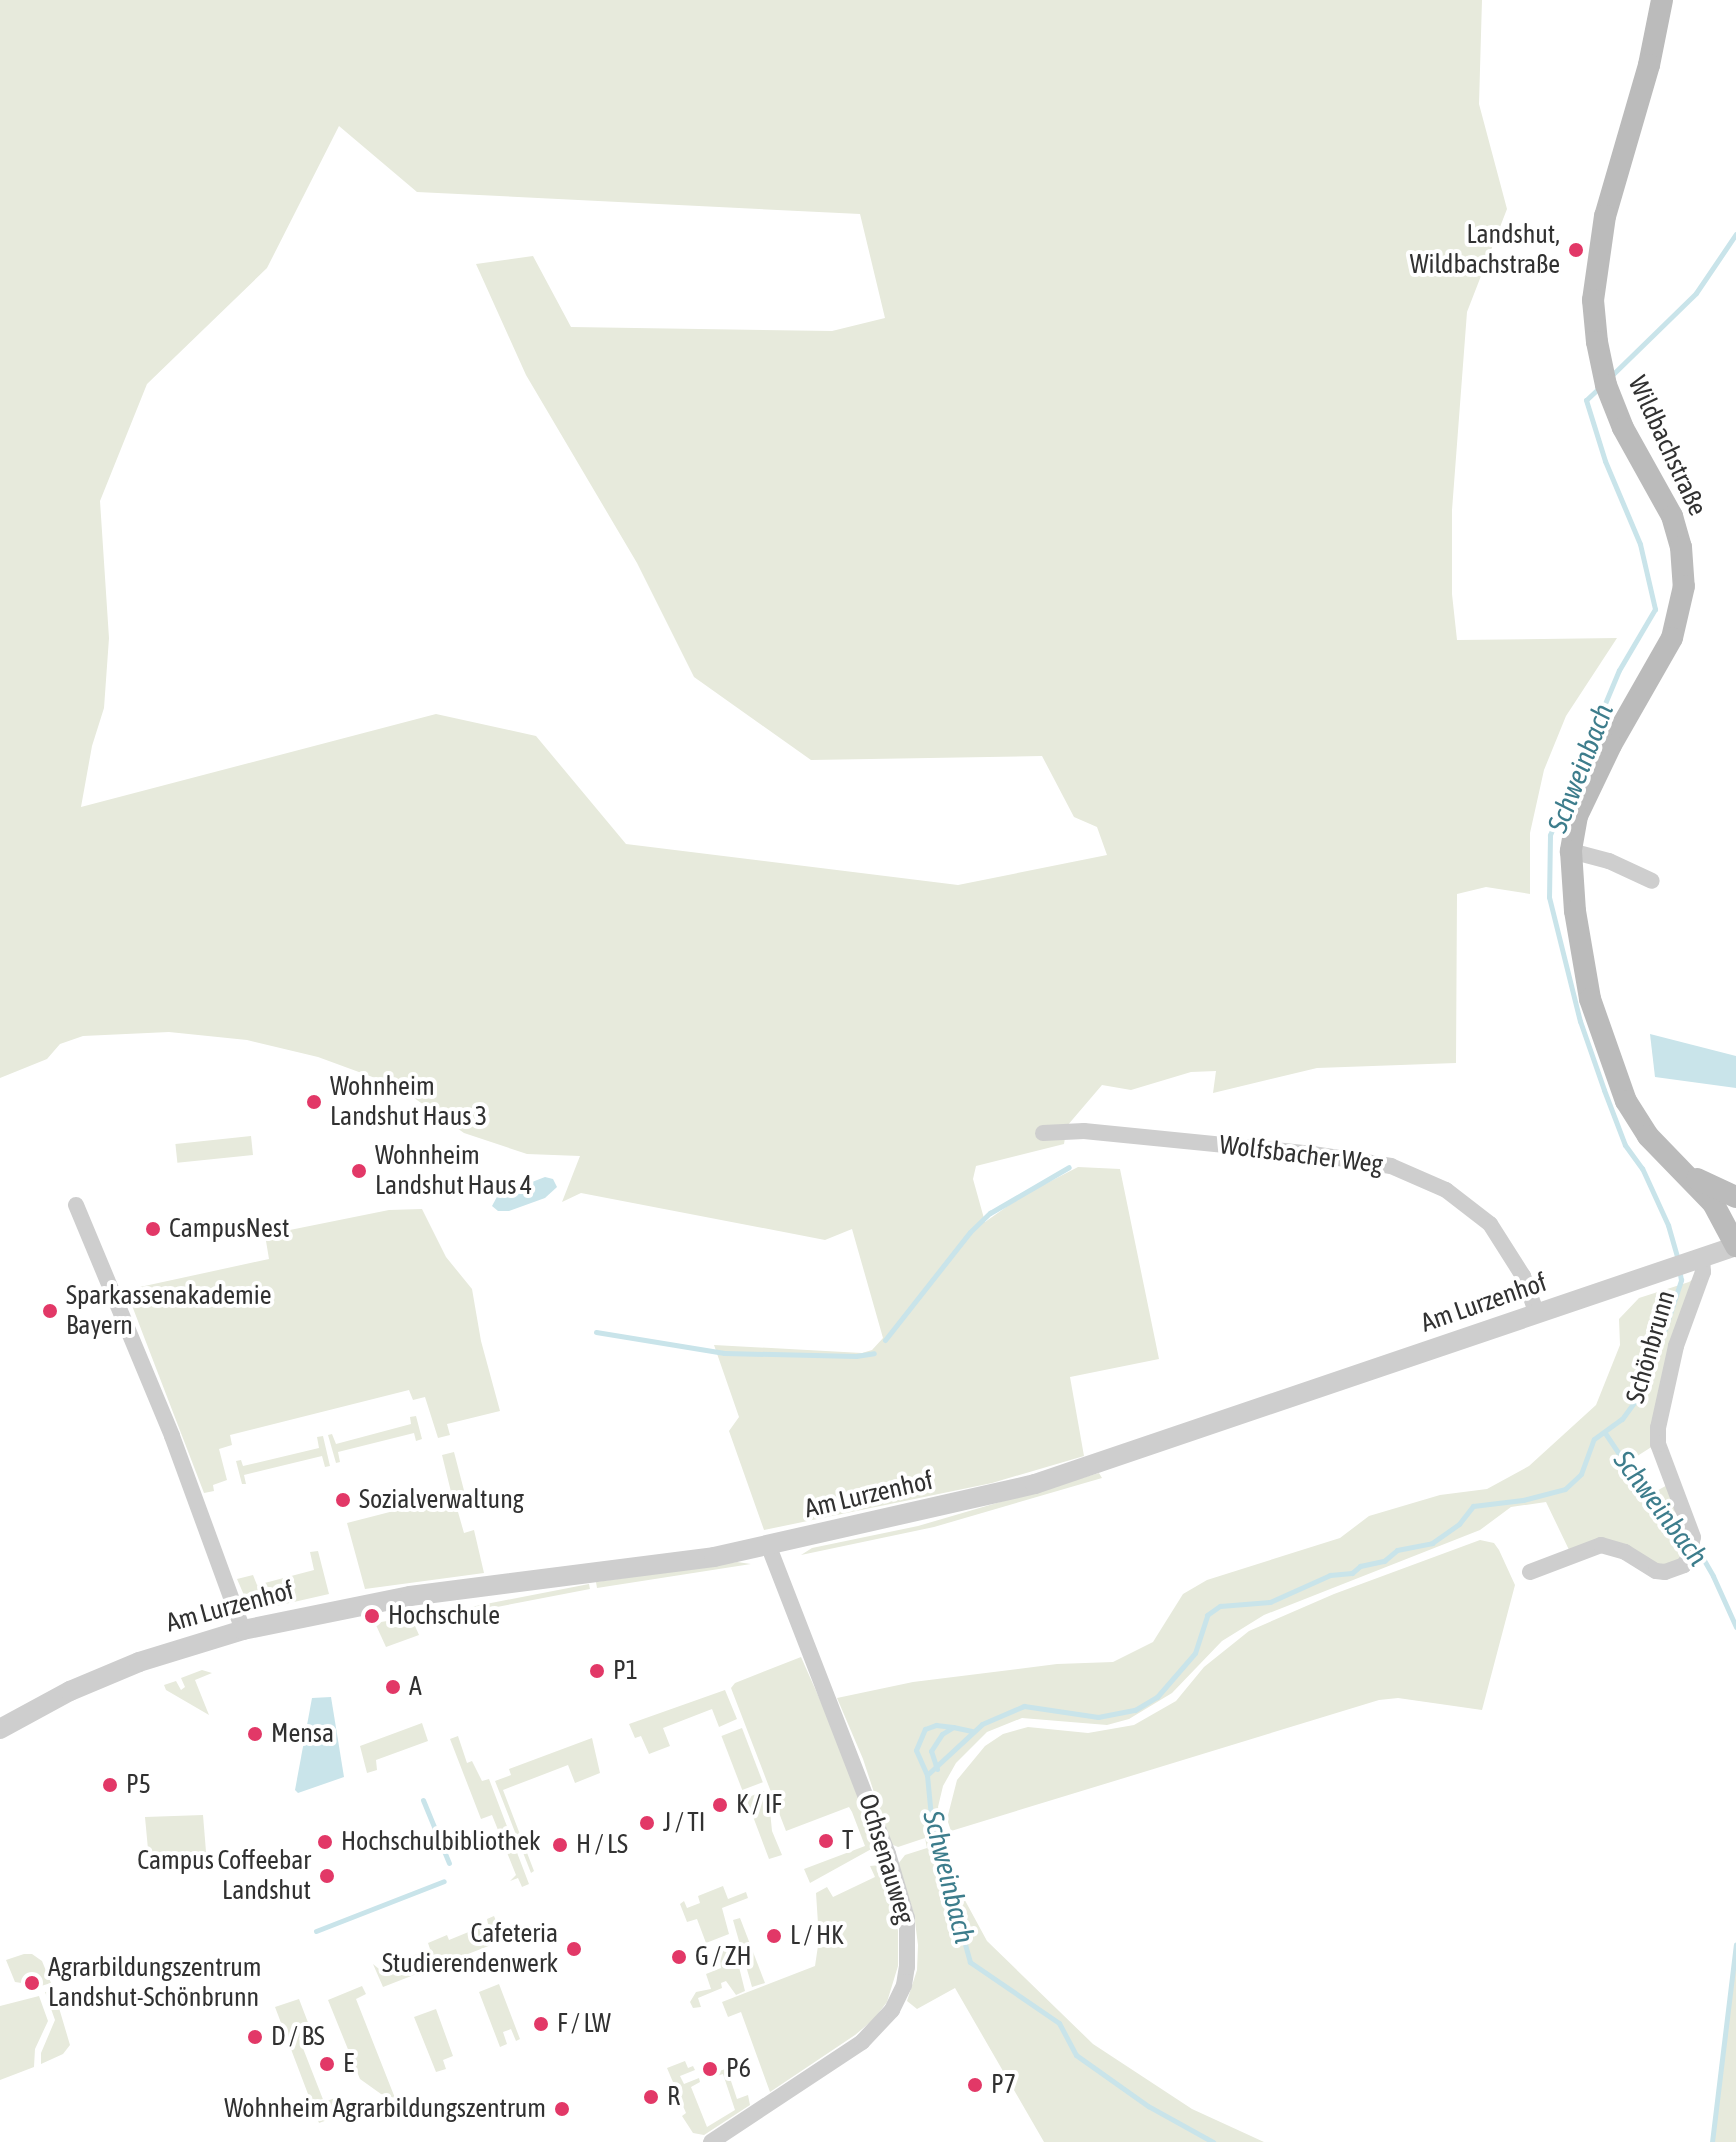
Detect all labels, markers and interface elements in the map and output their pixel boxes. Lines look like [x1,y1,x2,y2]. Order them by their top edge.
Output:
place label: Landshut, Wildbachstraße [1410,219,1560,280]
marker: Landshut, Wildbachstraße [1567,241,1585,259]
street label: Wildbachstraße [1621,371,1713,521]
water label: Schweinbach [1540,699,1620,837]
place label: Wohnheim Landshut Haus 3 [330,1071,487,1132]
marker: Wohnheim Landshut Haus 3 [305,1093,323,1111]
street label: Wolfsbacher Weg [1218,1130,1384,1180]
place label: Wohnheim Landshut Haus 4 [375,1140,532,1202]
marker: Wohnheim Landshut Haus 4 [350,1162,368,1180]
place label: CampusNest [169,1213,289,1245]
marker: CampusNest [144,1220,162,1238]
street label: Am Lurzenhof [1417,1267,1551,1339]
place label: Sparkassenakademie Bayern [66,1280,272,1342]
street label: Schönbrunn [1620,1287,1682,1407]
marker: Sparkassenakademie Bayern [41,1302,59,1320]
water label: Schweinbach [1607,1444,1715,1572]
street label: Am Lurzenhof [802,1465,936,1525]
place label: Sozialverwaltung [359,1484,524,1516]
marker: Sozialverwaltung [334,1491,352,1509]
street label: Am Lurzenhof [163,1575,297,1639]
place label: Hochschule [388,1600,500,1632]
marker: Hochschule [363,1607,381,1625]
place label: P1 [613,1655,638,1687]
marker: P1 [588,1662,606,1680]
place label: A [409,1671,422,1703]
marker: A [384,1678,402,1696]
place label: Mensa [271,1718,334,1750]
marker: Mensa [246,1725,264,1743]
place label: P5 [126,1769,151,1801]
marker: P5 [101,1776,119,1794]
place label: K / IF [736,1789,782,1821]
street label: Ochsenauweg [852,1790,920,1928]
marker: K / IF [711,1796,729,1814]
place label: J / TI [663,1807,705,1839]
water label: Schweinbach [916,1807,982,1947]
marker: J / TI [638,1814,656,1832]
place label: T [842,1825,853,1857]
place label: Hochschulbibliothek [341,1826,540,1858]
place label: H / LS [576,1829,628,1861]
marker: T [817,1832,835,1850]
marker: Hochschulbibliothek [316,1833,334,1851]
marker: H / LS [551,1836,569,1854]
place label: Campus Coffeebar Landshut [137,1845,311,1906]
marker: Campus Coffeebar Landshut [318,1867,336,1885]
place label: Cafeteria Studierendenwerk [382,1918,558,1980]
place label: L / HK [790,1920,844,1952]
marker: L / HK [765,1927,783,1945]
marker: Cafeteria Studierendenwerk [565,1940,583,1958]
place label: G / ZH [695,1941,751,1973]
marker: G / ZH [670,1948,688,1966]
place label: Agrarbildungszentrum Landshut-Schönbrunn [48,1952,262,2014]
marker: Agrarbildungszentrum Landshut-Schönbrunn [23,1974,41,1992]
place label: F / LW [557,2008,611,2040]
marker: F / LW [532,2015,550,2033]
place label: D / BS [271,2021,325,2053]
marker: D / BS [246,2028,264,2046]
place label: E [343,2048,354,2080]
place label: P6 [726,2053,751,2085]
marker: E [318,2055,336,2073]
marker: P6 [701,2060,719,2078]
place label: P7 [991,2069,1016,2101]
marker: P7 [966,2076,984,2094]
place label: R [667,2081,680,2113]
marker: R [642,2088,660,2106]
place label: Wohnheim Agrarbildungszentrum [224,2093,546,2125]
marker: Wohnheim Agrarbildungszentrum [553,2100,571,2118]

